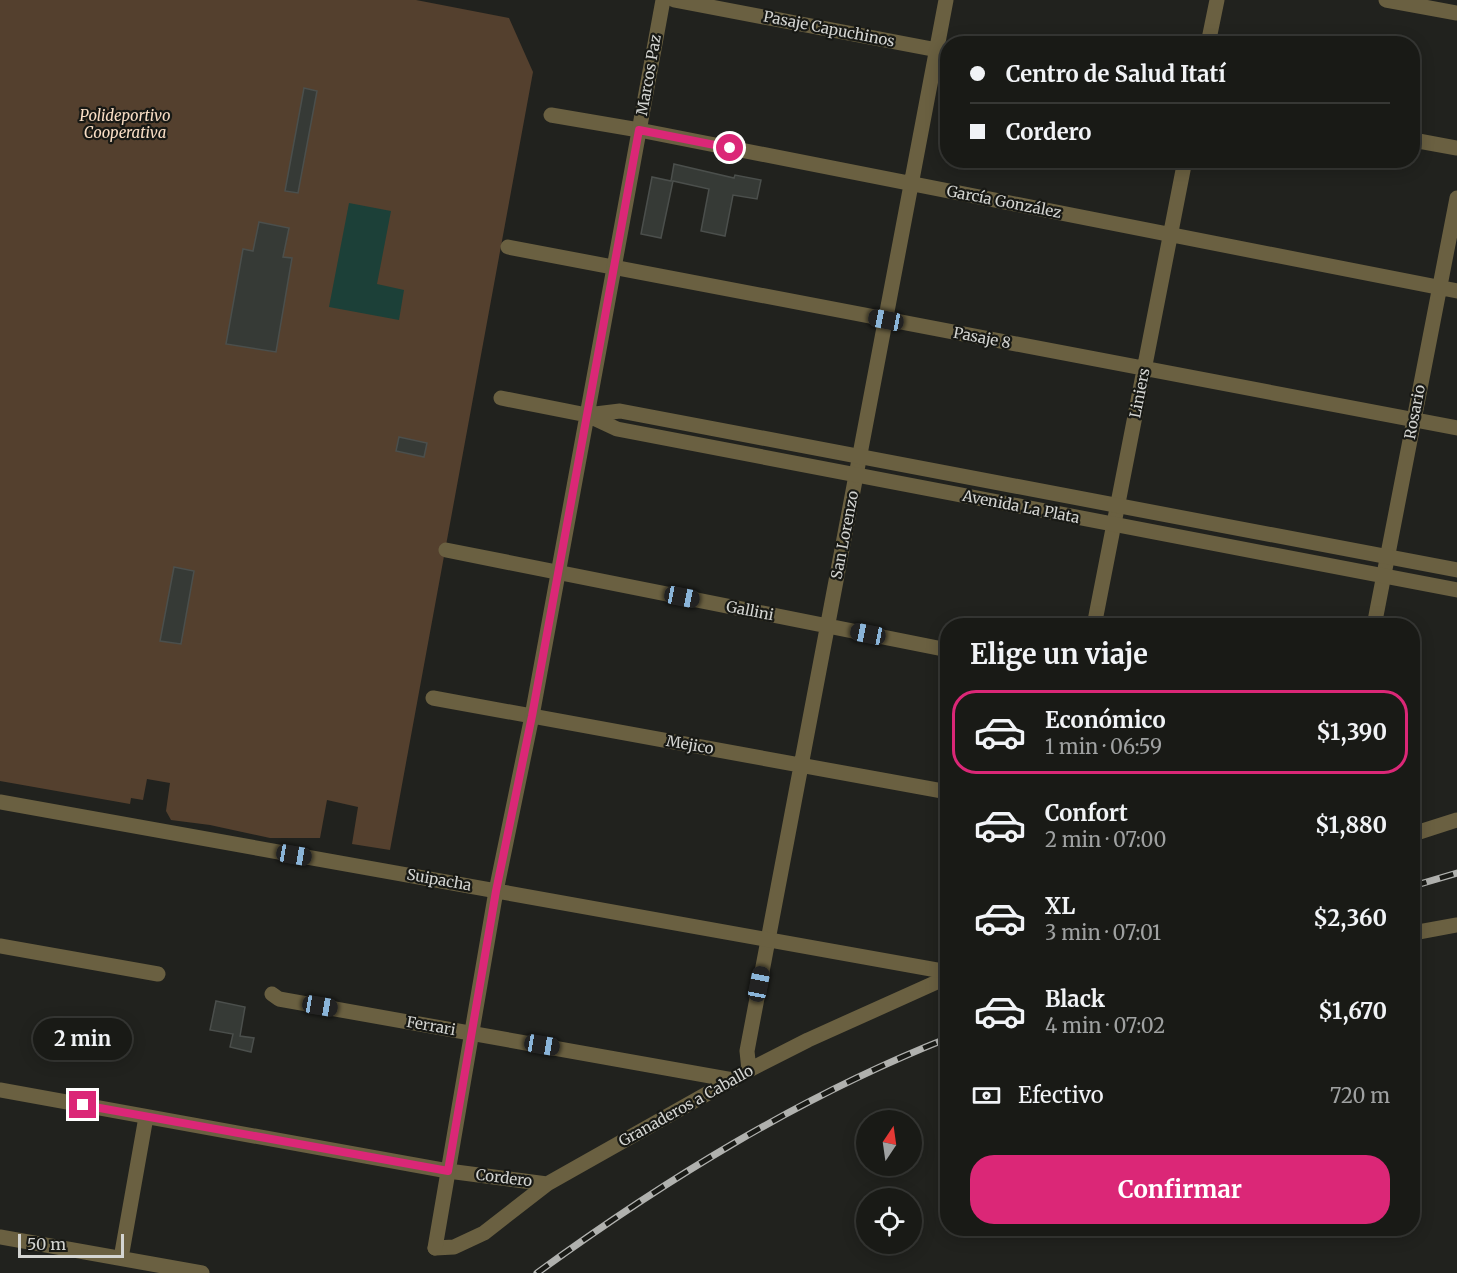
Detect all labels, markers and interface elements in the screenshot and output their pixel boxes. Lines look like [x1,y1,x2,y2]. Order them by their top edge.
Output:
street label: Pasaje Capuchinos [762,6,896,51]
street label: Marcos Paz [632,33,665,117]
text: Centro de Salud Itatí [1006,60,1226,88]
park label: Polideportivo Cooperativa [80,106,170,142]
text: Cordero [1006,118,1091,146]
route start [716,134,743,161]
street label: García González [945,181,1063,222]
car [867,308,905,332]
street label: Pasaje 8 [952,323,1012,352]
street label: Liniers [1125,366,1154,420]
street label: Rosario [1400,383,1429,441]
street label: Avenida La Plata [960,486,1081,527]
street label: San Lorenzo [827,489,862,581]
car [663,585,701,609]
street label: Gallini [725,597,776,624]
car [849,622,887,646]
text: Elige un viaje [970,637,1148,671]
icon: car [973,705,1027,759]
text: Económico [1045,706,1166,734]
text: $1,390 [1316,718,1387,746]
street label: Mejico [665,731,716,758]
text: 1 min · 06:59 [1045,734,1162,759]
icon: car [973,798,1027,852]
text: Confort [1045,799,1128,827]
text: $1,880 [1315,811,1387,839]
text: 2 min · 07:00 [1045,827,1166,852]
car [275,843,313,867]
street label: Suipacha [405,864,473,895]
icon: car [973,891,1027,945]
text: XL [1045,892,1075,920]
text: $2,360 [1313,904,1387,932]
text: 3 min · 07:01 [1045,920,1161,945]
car [747,965,771,1003]
icon: car [973,984,1027,1038]
text: Black [1045,985,1105,1013]
car [301,994,339,1018]
text: $1,670 [1318,997,1387,1025]
street label: Ferrari [405,1012,457,1039]
text: 4 min · 07:02 [1045,1013,1165,1038]
callout: 2 min [34,1018,132,1060]
text: 2 min [54,1026,111,1051]
car [523,1033,561,1057]
street label: Granaderos a Caballo [615,1061,757,1150]
icon: cash [970,1079,1003,1112]
text: Efectivo [1018,1081,1104,1109]
text: 720 m [1330,1083,1390,1108]
route end [69,1091,96,1118]
north arrow [856,1110,922,1176]
map controls [856,1110,922,1254]
button: Confirmar [970,1155,1390,1224]
street label: Cordero [475,1165,534,1190]
button: locate [856,1188,922,1254]
scale bar [18,1231,124,1258]
text: 50 m [27,1234,66,1254]

